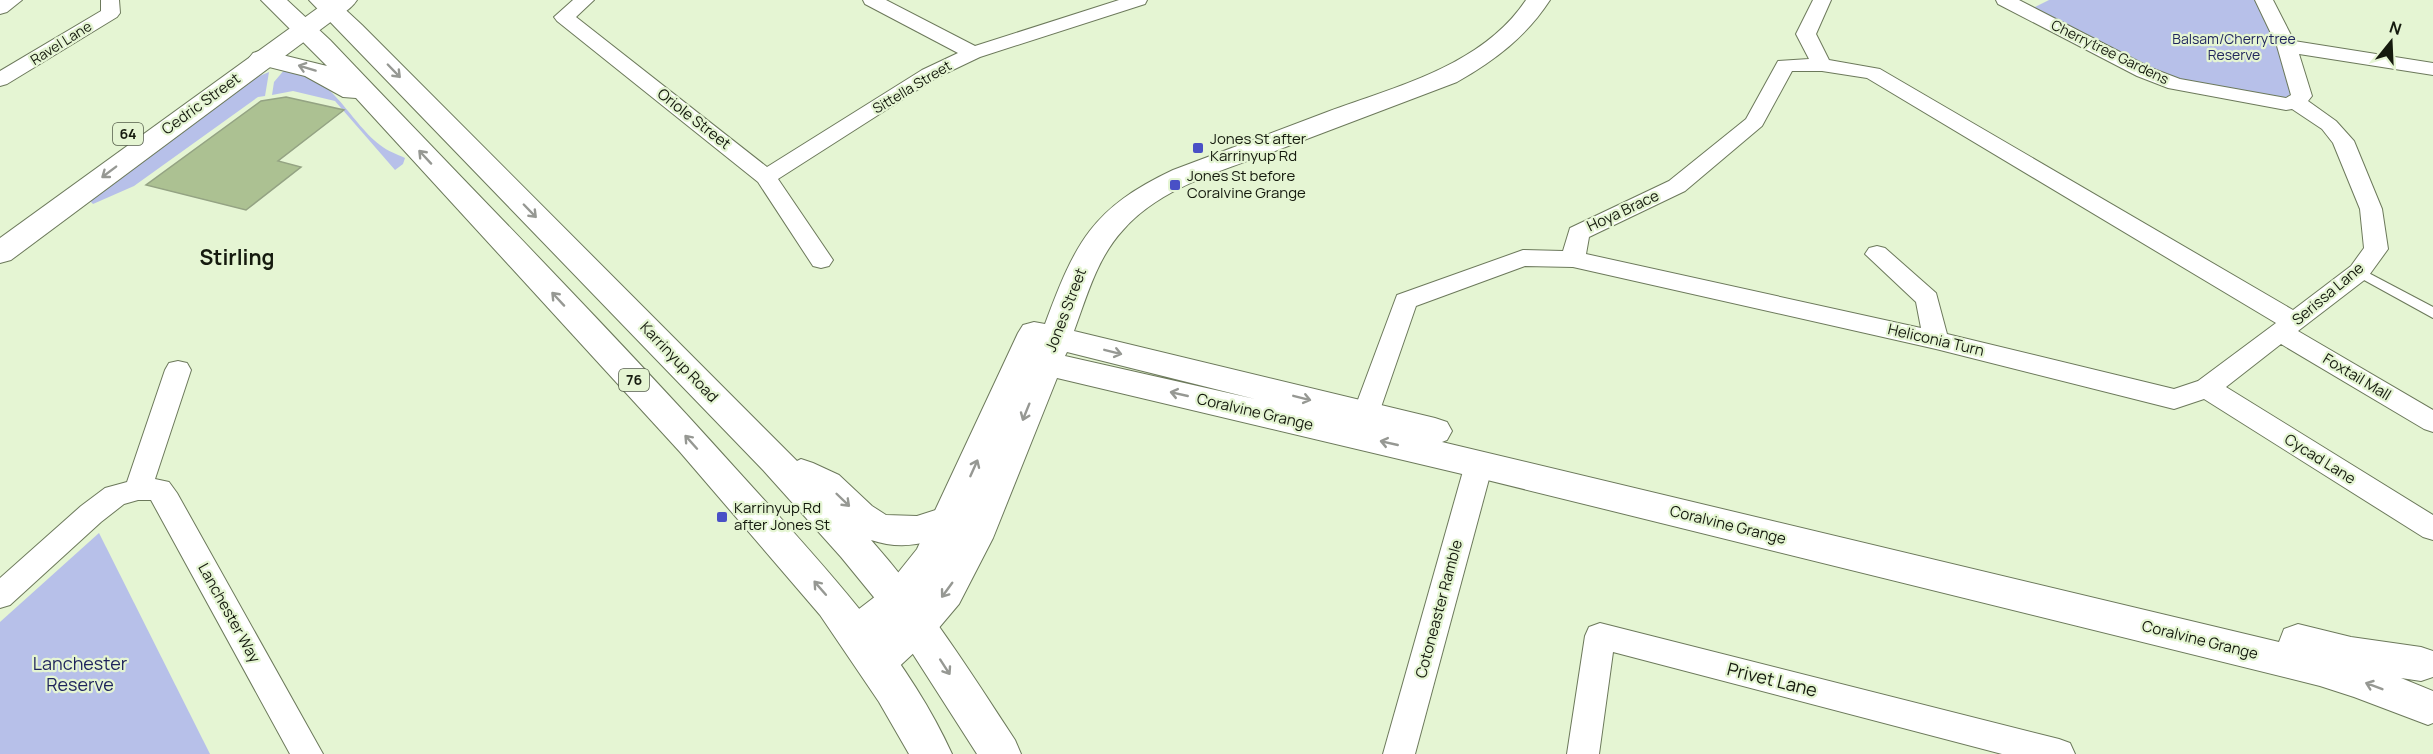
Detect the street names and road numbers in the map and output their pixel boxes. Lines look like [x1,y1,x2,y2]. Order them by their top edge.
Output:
street label: Cherrytree Gardens [2048,15,2172,88]
street label: Ravel Lane [27,16,95,69]
street label: Sittella Street [869,55,955,118]
street label: Cedric Street [157,68,244,139]
street label: Oriole Street [653,83,735,154]
road number: 64 [113,123,143,145]
street label: Hoya Brace [1583,185,1662,236]
street label: Serissa Lane [2287,257,2368,330]
street label: Jones Street [1040,265,1091,355]
street label: Karrinyup Road [636,317,723,407]
street label: Heliconia Turn [1886,318,1986,361]
street label: Foxtail Mall [2319,348,2395,405]
road number: 76 [619,369,649,391]
street label: Coralvine Grange [1195,388,1316,435]
street label: Cycad Lane [2281,428,2360,489]
street label: Coralvine Grange [1668,500,1789,549]
street label: Cotoneaster Ramble [1410,537,1467,680]
street label: Lanchester Way [193,559,266,666]
street label: Coralvine Grange [2140,615,2261,664]
street label: Privet Lane [1725,656,1820,702]

